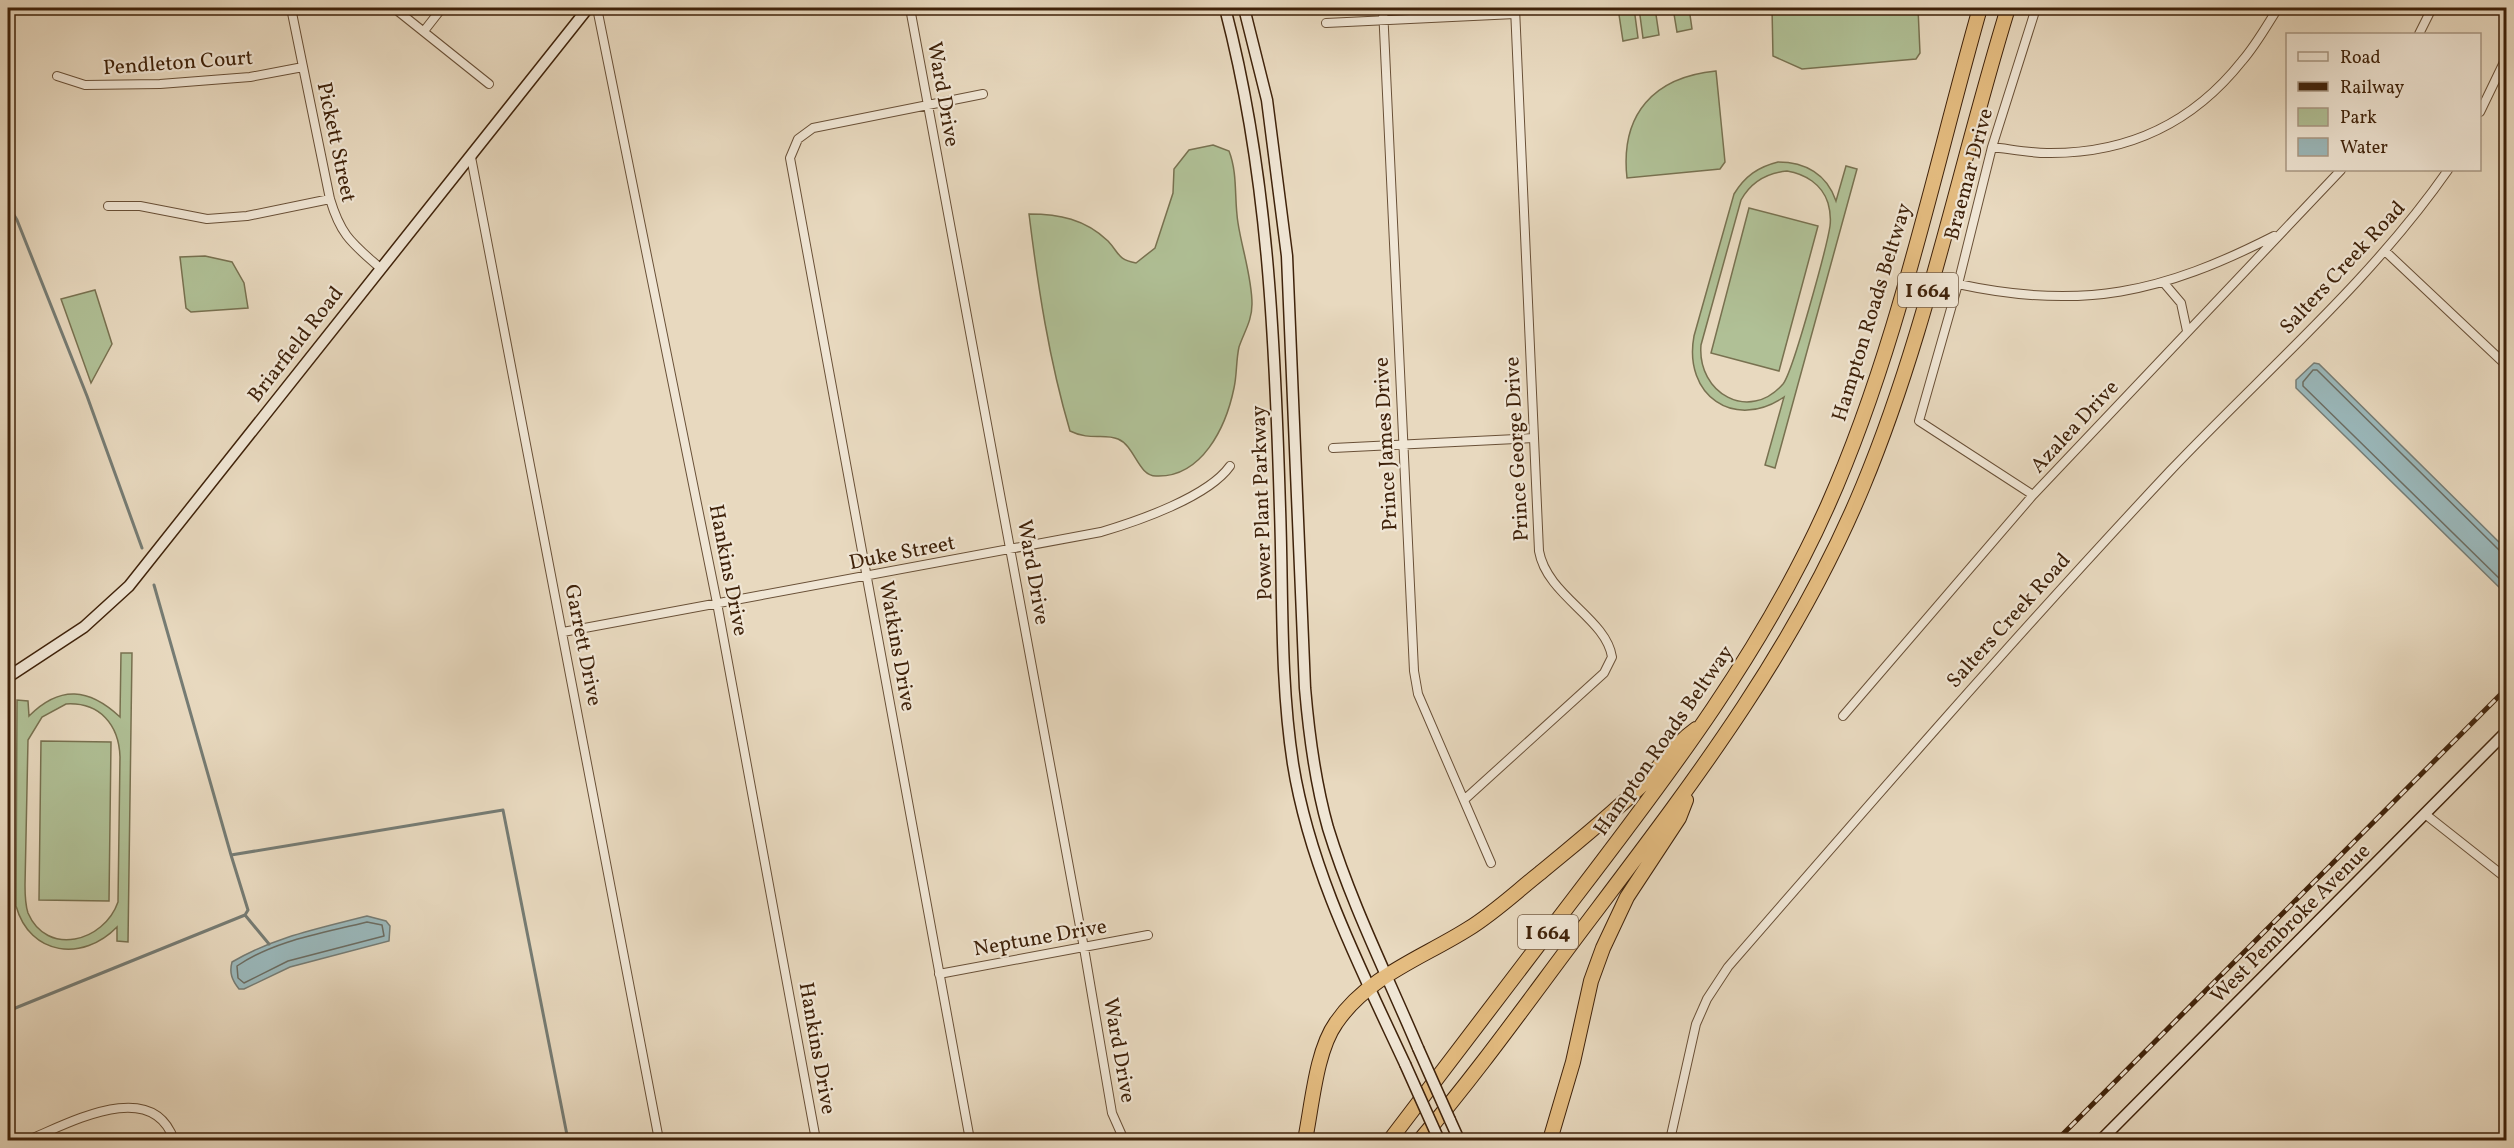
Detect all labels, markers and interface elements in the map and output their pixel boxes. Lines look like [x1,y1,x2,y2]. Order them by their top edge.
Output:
legend [2286,33,2481,171]
street label: Ward Drive [919,39,966,149]
street label: Pendleton Court [102,44,254,83]
text: Road [2340,46,2381,71]
text: Railway [2340,76,2404,101]
street label: Pickett Street [309,80,362,205]
street label: Braemar Drive [1938,105,2001,244]
text: Park [2340,106,2377,131]
text: Water [2340,136,2388,161]
street label: Salters Creek Road [2274,195,2413,341]
street label: Hampton Roads Beltway [1825,199,1920,425]
road number: I 664 [1898,273,1958,307]
street label: Briarfield Road [242,281,351,409]
street label: Prince James Drive [1367,356,1406,531]
street label: Prince George Drive [1498,356,1537,542]
street label: Azalea Drive [2024,374,2126,480]
street label: Power Plant Parkway [1245,404,1280,601]
street label: Hankins Drive [701,502,755,639]
street label: Ward Drive [1009,517,1056,627]
street label: Duke Street [847,529,958,578]
street label: Salters Creek Road [1940,547,2078,695]
street label: Watkins Drive [871,579,922,714]
street label: Garrett Drive [557,582,609,709]
street label: Hampton Roads Beltway [1587,639,1741,842]
street label: West Pembroke Avenue [2205,838,2378,1010]
street label: Neptune Drive [971,912,1109,964]
road number: I 664 [1518,915,1578,949]
street label: Hankins Drive [791,980,842,1117]
street label: Ward Drive [1095,995,1142,1105]

